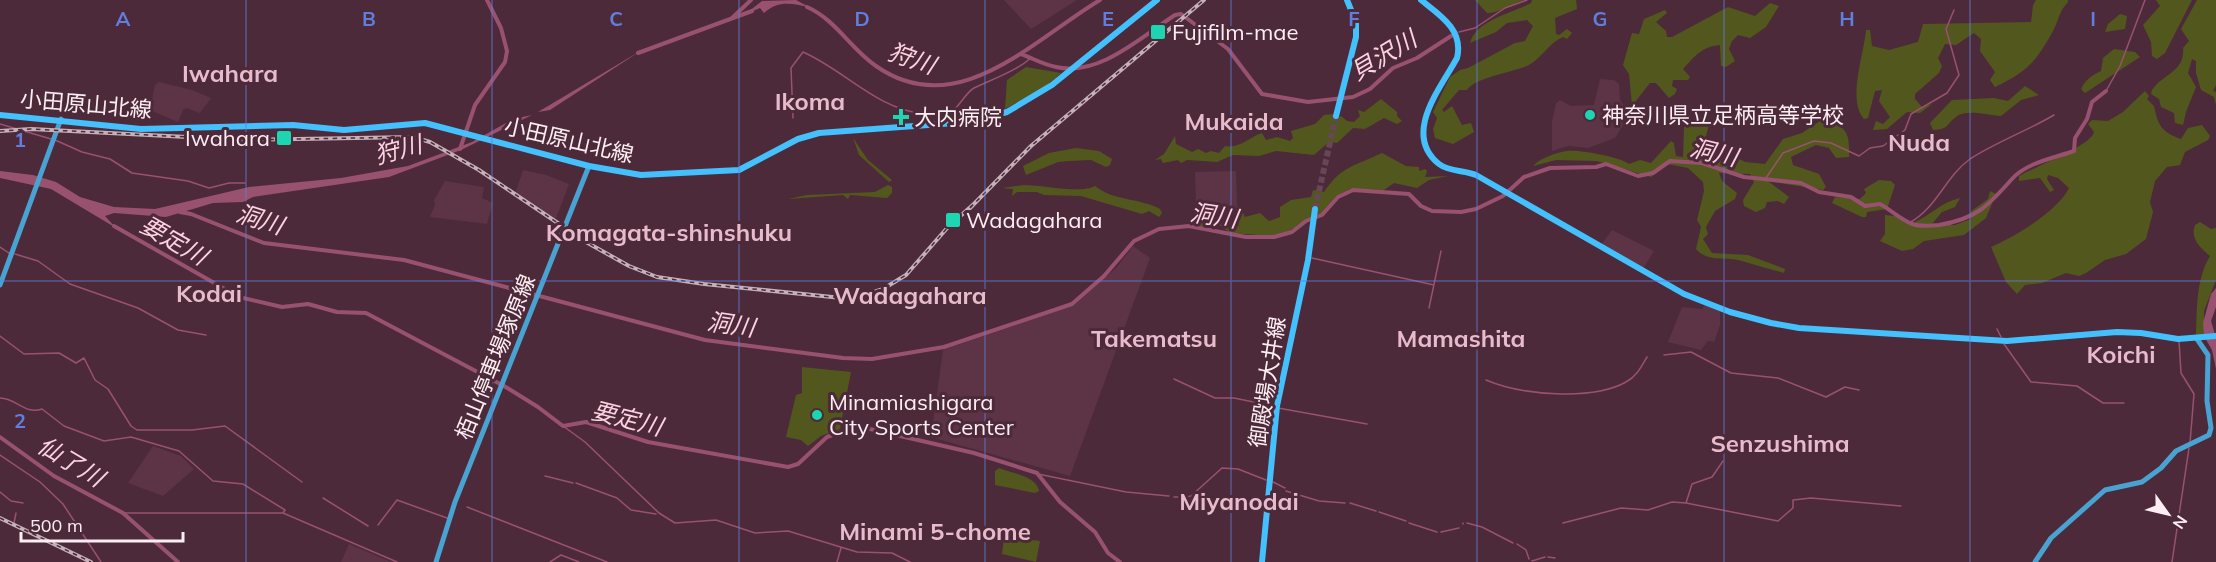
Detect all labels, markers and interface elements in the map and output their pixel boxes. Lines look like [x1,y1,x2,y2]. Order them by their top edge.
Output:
text: A [116,6,131,31]
text: B [362,6,376,31]
text: C [609,6,623,31]
text: D [854,6,870,31]
text: E [1102,6,1114,31]
text: F [1348,6,1360,31]
text: G [1593,6,1607,31]
text: H [1839,6,1855,31]
text: I [2090,6,2096,31]
place label: Fujifilm-mae [1172,18,1298,46]
water label: 貝沢川 [1344,22,1424,86]
marker: Fujifilm-mae [1149,23,1167,41]
water label: 狩川 [884,36,942,81]
district label: Iwahara [182,58,278,88]
street label: 小田原山北線 [19,84,153,124]
district label: Ikoma [775,86,845,116]
place label: 神奈川県立足柄高等学校 [1602,101,1844,129]
place label: 大内病院 [914,103,1002,131]
district label: Mukaida [1184,106,1284,136]
marker: 大内病院 [892,108,910,126]
marker: 神奈川県立足柄高等学校 [1583,108,1597,122]
street label: 小田原山北線 [502,112,636,168]
place label: Iwahara [185,124,270,152]
text: 1 [14,127,26,152]
district label: Nuda [1888,127,1950,157]
water label: 狩川 [371,128,428,170]
marker: Iwahara [275,129,293,147]
water label: 洞川 [1687,132,1744,173]
water label: 洞川 [1188,197,1243,234]
water label: 洞川 [233,198,290,241]
place label: Wadagahara [966,206,1102,234]
water label: 要定川 [135,209,215,272]
marker: Wadagahara [944,211,962,229]
district label: Komagata-shinshuku [546,217,792,247]
street label: 栢山停車場塚原線 [449,270,541,444]
district label: Kodai [176,278,242,308]
district label: Wadagahara [833,280,987,310]
water label: 洞川 [705,306,760,343]
street label: 御殿場大井線 [1243,315,1291,449]
district label: Takematsu [1091,323,1217,353]
district label: Mamashita [1397,323,1525,353]
district label: Koichi [2087,339,2155,369]
place label: Minamiashigara City Sports Center [829,388,1014,441]
water label: 要定川 [588,395,668,442]
text: 2 [14,408,26,433]
marker: Minamiashigara City Sports Center [810,408,824,422]
district label: Senzushima [1710,428,1850,458]
water label: 仙了川 [32,430,112,494]
north arrow [2138,484,2198,544]
district label: Miyanodai [1179,486,1299,516]
scale bar [21,505,183,543]
text: N [2169,512,2192,533]
text: 500 m [30,514,83,537]
district label: Minami 5-chome [839,516,1031,546]

